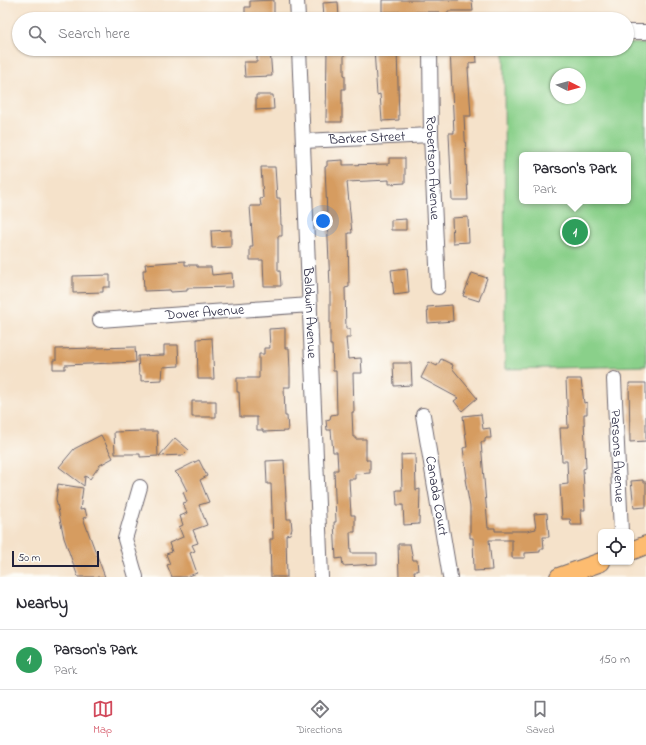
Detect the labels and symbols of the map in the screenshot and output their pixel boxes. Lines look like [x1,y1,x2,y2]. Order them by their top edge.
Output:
north arrow [550,68,586,104]
street label: Robertson Avenue [420,116,445,221]
street label: Barker Street [327,126,406,150]
your location [313,211,333,231]
pin: 1 [562,217,588,247]
street label: Baldwin Avenue [298,266,322,360]
street label: Dover Avenue [163,299,246,326]
street label: Parsons Avenue [605,409,630,504]
street label: Canada Court [419,454,454,538]
scale bar [12,549,99,568]

